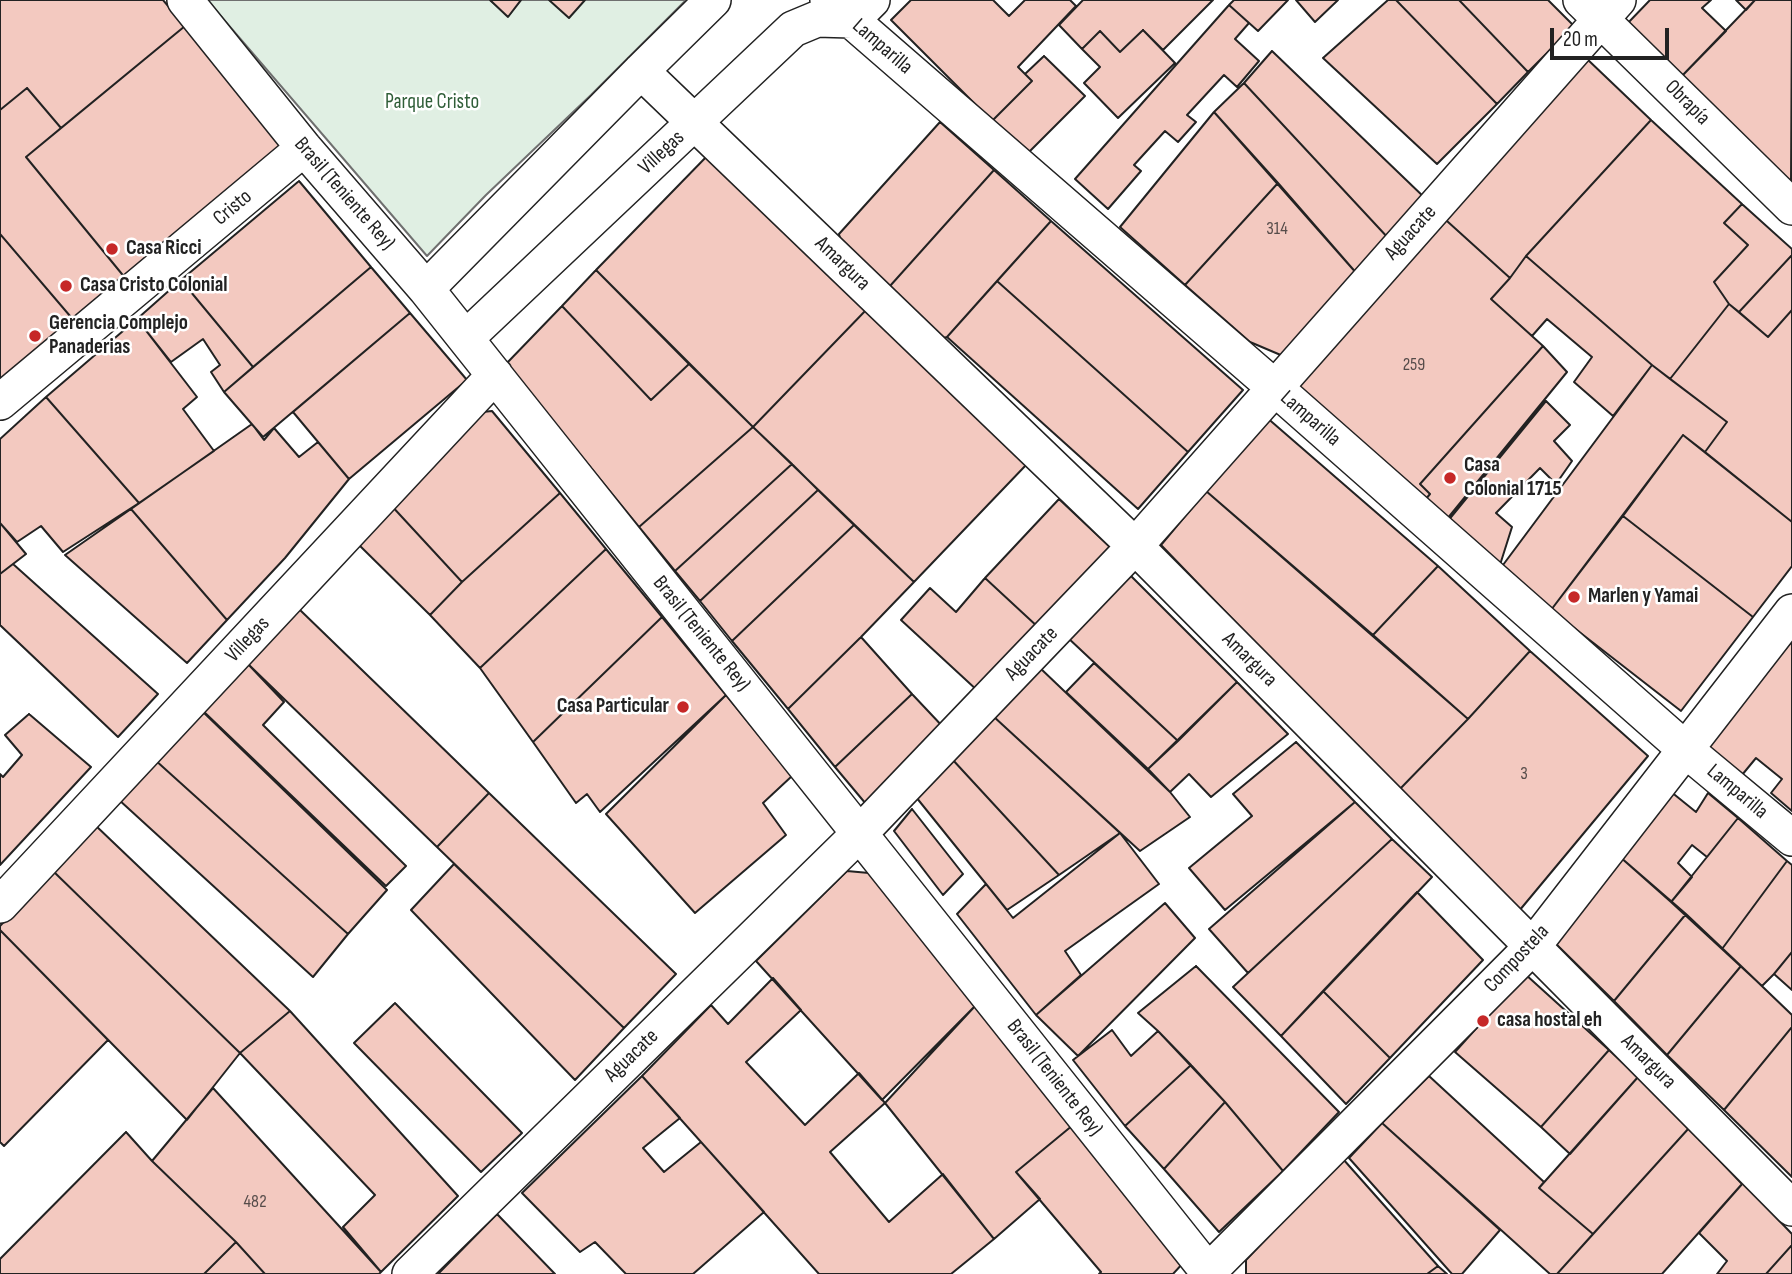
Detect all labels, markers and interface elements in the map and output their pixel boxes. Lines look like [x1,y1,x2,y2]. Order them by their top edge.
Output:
street label: Lamparilla [847,14,917,80]
scale bar [1554,14,1673,58]
text: 20 m [1563,27,1598,52]
street label: Obrapía [1659,75,1715,131]
park label: Parque Cristo [385,90,479,116]
street label: Villegas [634,126,690,180]
street label: Brasil (Teniente Rey) [288,132,400,256]
street label: Cristo [209,185,257,231]
street label: Aguacate [1380,200,1442,266]
house number: 314 [1266,218,1288,240]
street label: Amargura [809,232,875,296]
place label: Casa Ricci [126,236,202,262]
marker: Casa Ricci [104,241,120,257]
place label: Casa Cristo Colonial [80,273,228,299]
marker: Casa Cristo Colonial [58,278,74,294]
place label: Gerencia Complejo Panaderias [49,311,188,361]
marker: Gerencia Complejo Panaderias [27,328,43,344]
house number: 259 [1403,354,1425,376]
street label: Lamparilla [1275,386,1345,452]
place label: Casa Colonial 1715 [1464,453,1562,503]
marker: Casa Colonial 1715 [1442,470,1458,486]
street label: Brasil (Teniente Rey) [647,571,755,697]
place label: Marlen y Yamai [1588,584,1698,610]
marker: Marlen y Yamai [1566,589,1582,605]
street label: Villegas [221,612,275,668]
street label: Aguacate [1000,622,1064,686]
street label: Amargura [1216,627,1282,693]
place label: Casa Particular [557,694,669,720]
marker: Casa Particular [675,699,691,715]
street label: Lamparilla [1701,759,1773,825]
house number: 3 [1520,763,1528,785]
street label: Compostela [1479,920,1555,998]
place label: casa hostal eh [1497,1008,1602,1034]
marker: casa hostal eh [1475,1013,1491,1029]
street label: Brasil (Teniente Rey) [1001,1015,1107,1141]
street label: Aguacate [600,1024,664,1088]
street label: Amargura [1615,1029,1681,1095]
house number: 482 [243,1191,267,1213]

